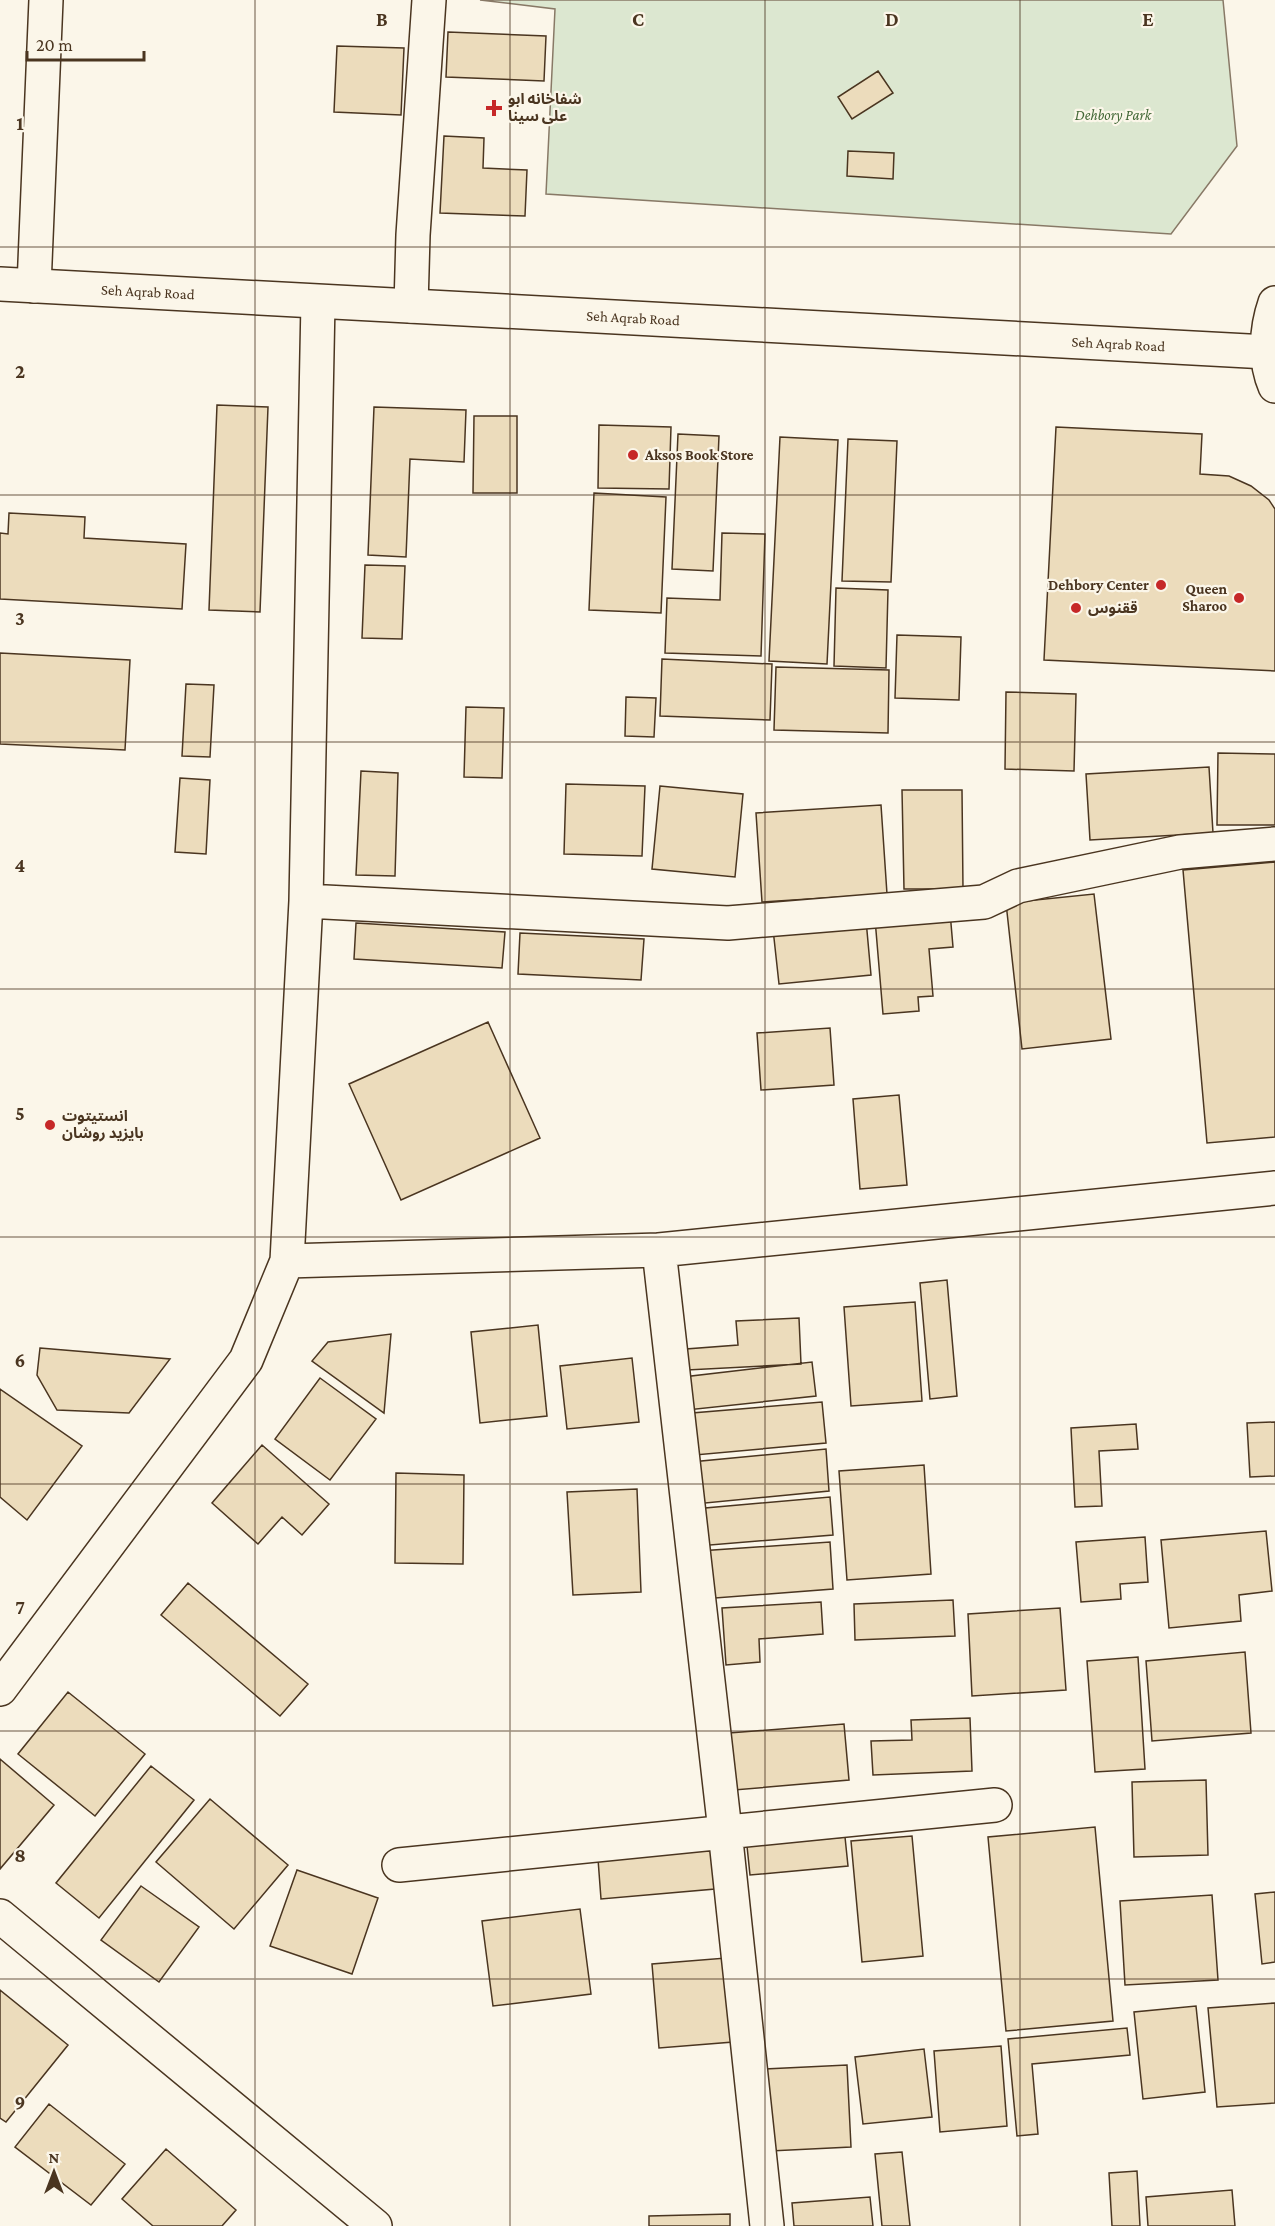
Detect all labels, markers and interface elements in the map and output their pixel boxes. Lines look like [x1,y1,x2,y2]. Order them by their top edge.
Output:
text: B [376,8,388,30]
text: C [632,8,644,30]
text: D [885,8,899,30]
text: E [1142,8,1154,30]
scale bar [27,24,144,62]
text: 20 m [36,35,73,55]
place label: شفاخانه ابو علی سینا [508,91,582,125]
marker: شفاخانه ابو علی سینا [485,99,503,117]
park label: Dehbory Park [1075,107,1153,124]
text: 1 [16,112,24,134]
street label: Seh Aqrab Road [101,281,195,302]
street label: Seh Aqrab Road [586,307,680,328]
street label: Seh Aqrab Road [1071,334,1166,355]
text: 2 [15,360,25,382]
place label: Aksos Book Store [644,447,754,463]
marker: Aksos Book Store [626,448,640,462]
place label: Dehbory Center [1048,577,1149,593]
marker: Dehbory Center [1154,578,1168,592]
place label: Queen Sharoo [1182,581,1227,614]
marker: Queen Sharoo [1232,591,1246,605]
place label: ققنوس [1088,600,1138,617]
marker: ققنوس [1069,601,1083,615]
text: 3 [15,607,25,629]
text: 4 [15,854,26,876]
text: 5 [15,1102,25,1124]
place label: انستیتوت بایزید روشان [62,1108,144,1142]
marker: انستیتوت بایزید روشان [43,1118,57,1132]
text: 6 [15,1349,25,1371]
text: 7 [15,1596,25,1618]
text: 8 [14,1844,26,1866]
text: 9 [15,2091,25,2113]
north arrow [24,2142,84,2202]
text: N [49,2149,60,2166]

